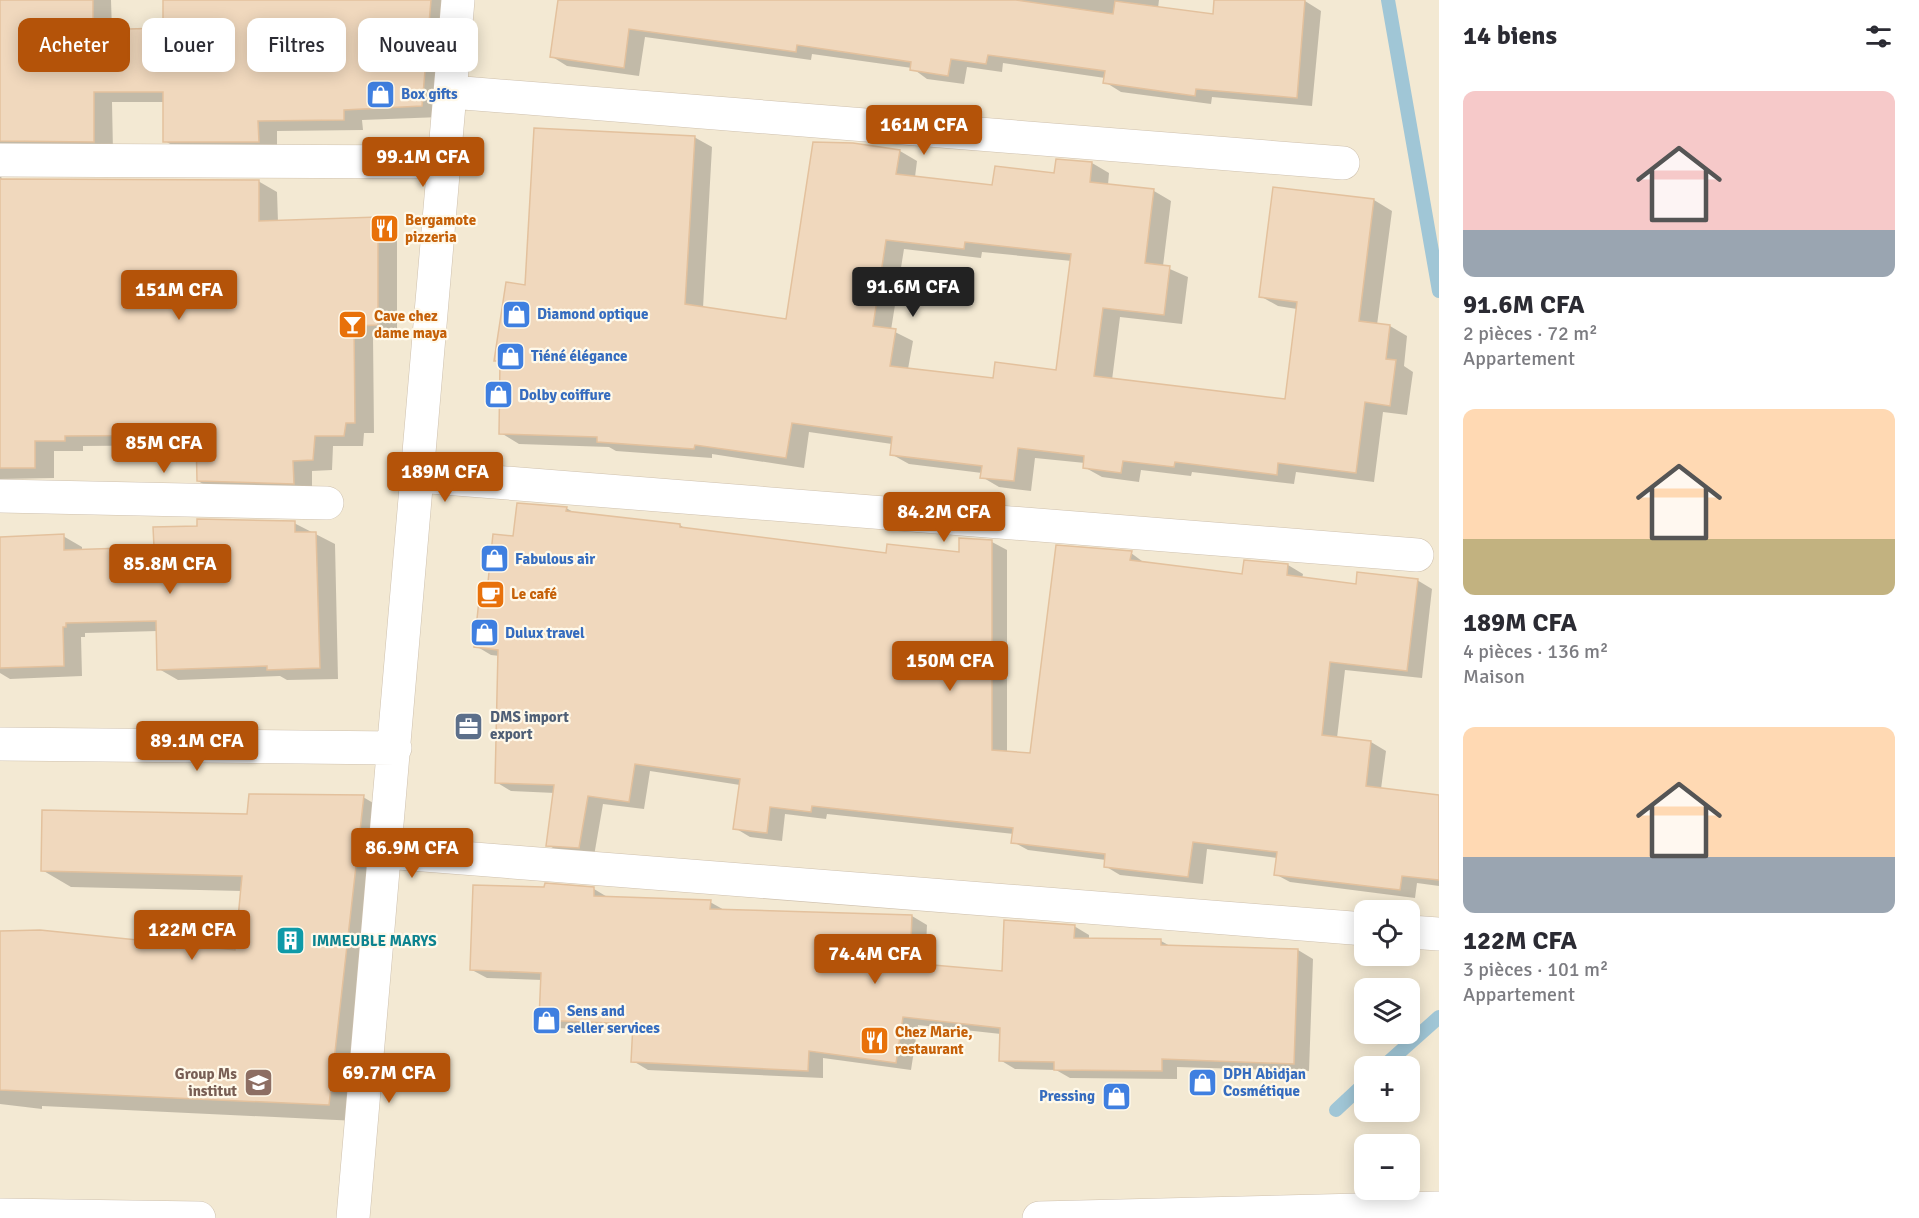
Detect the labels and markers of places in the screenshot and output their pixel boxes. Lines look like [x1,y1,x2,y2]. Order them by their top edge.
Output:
shop icon: Box gifts [364,78,396,110]
place label: Box gifts [401,85,458,103]
pin: 161M CFA [862,105,986,156]
pin: 99.1M CFA [354,137,492,188]
place label: Bergamote pizzeria [405,211,476,246]
restaurant icon: Bergamote pizzeria [368,213,400,245]
pin: 91.6M CFA [844,267,982,318]
pin: 151M CFA [117,270,241,321]
shop icon: Diamond optique [500,298,532,330]
place label: Diamond optique [537,305,648,323]
place label: Cave chez dame maya [374,307,448,342]
bar icon: Cave chez dame maya [337,309,369,341]
shop icon: Tiéné élégance [494,340,526,372]
place label: Tiéné élégance [531,347,627,365]
shop icon: Dolby coiffure [482,379,514,411]
place label: Dolby coiffure [519,386,611,404]
pin: 85M CFA [109,423,219,474]
pin: 189M CFA [383,452,507,503]
pin: 84.2M CFA [875,492,1013,543]
shop icon: Fabulous air [478,543,510,575]
pin: 85.8M CFA [101,544,239,595]
place label: Fabulous air [515,550,595,568]
cafe icon: Le café [474,578,506,610]
place label: Le café [511,585,557,603]
shop icon: Dulux travel [468,617,500,649]
place label: Dulux travel [505,624,585,642]
pin: 150M CFA [888,641,1012,692]
place label: DMS import export [490,708,569,743]
office icon: DMS import export [453,710,485,742]
pin: 89.1M CFA [128,721,266,772]
pin: 86.9M CFA [343,828,481,879]
pin: 122M CFA [130,910,254,961]
building icon: IMMEUBLE MARYS [275,925,307,957]
place label: IMMEUBLE MARYS [312,932,437,950]
pin: 74.4M CFA [806,934,944,985]
place label: Sens and seller services [567,1002,660,1037]
shop icon: Sens and seller services [530,1004,562,1036]
place label: Chez Marie, restaurant [895,1023,973,1058]
restaurant icon: Chez Marie, restaurant [858,1025,890,1057]
pin: 69.7M CFA [320,1053,458,1104]
place label: Group Ms institut [175,1065,237,1100]
place label: DPH Abidjan Cosmétique [1223,1065,1306,1100]
school or university icon: Group Ms institut [242,1067,274,1099]
shop icon: DPH Abidjan Cosmétique [1186,1067,1218,1099]
shop icon: Pressing [1100,1080,1132,1112]
place label: Pressing [1039,1087,1095,1105]

